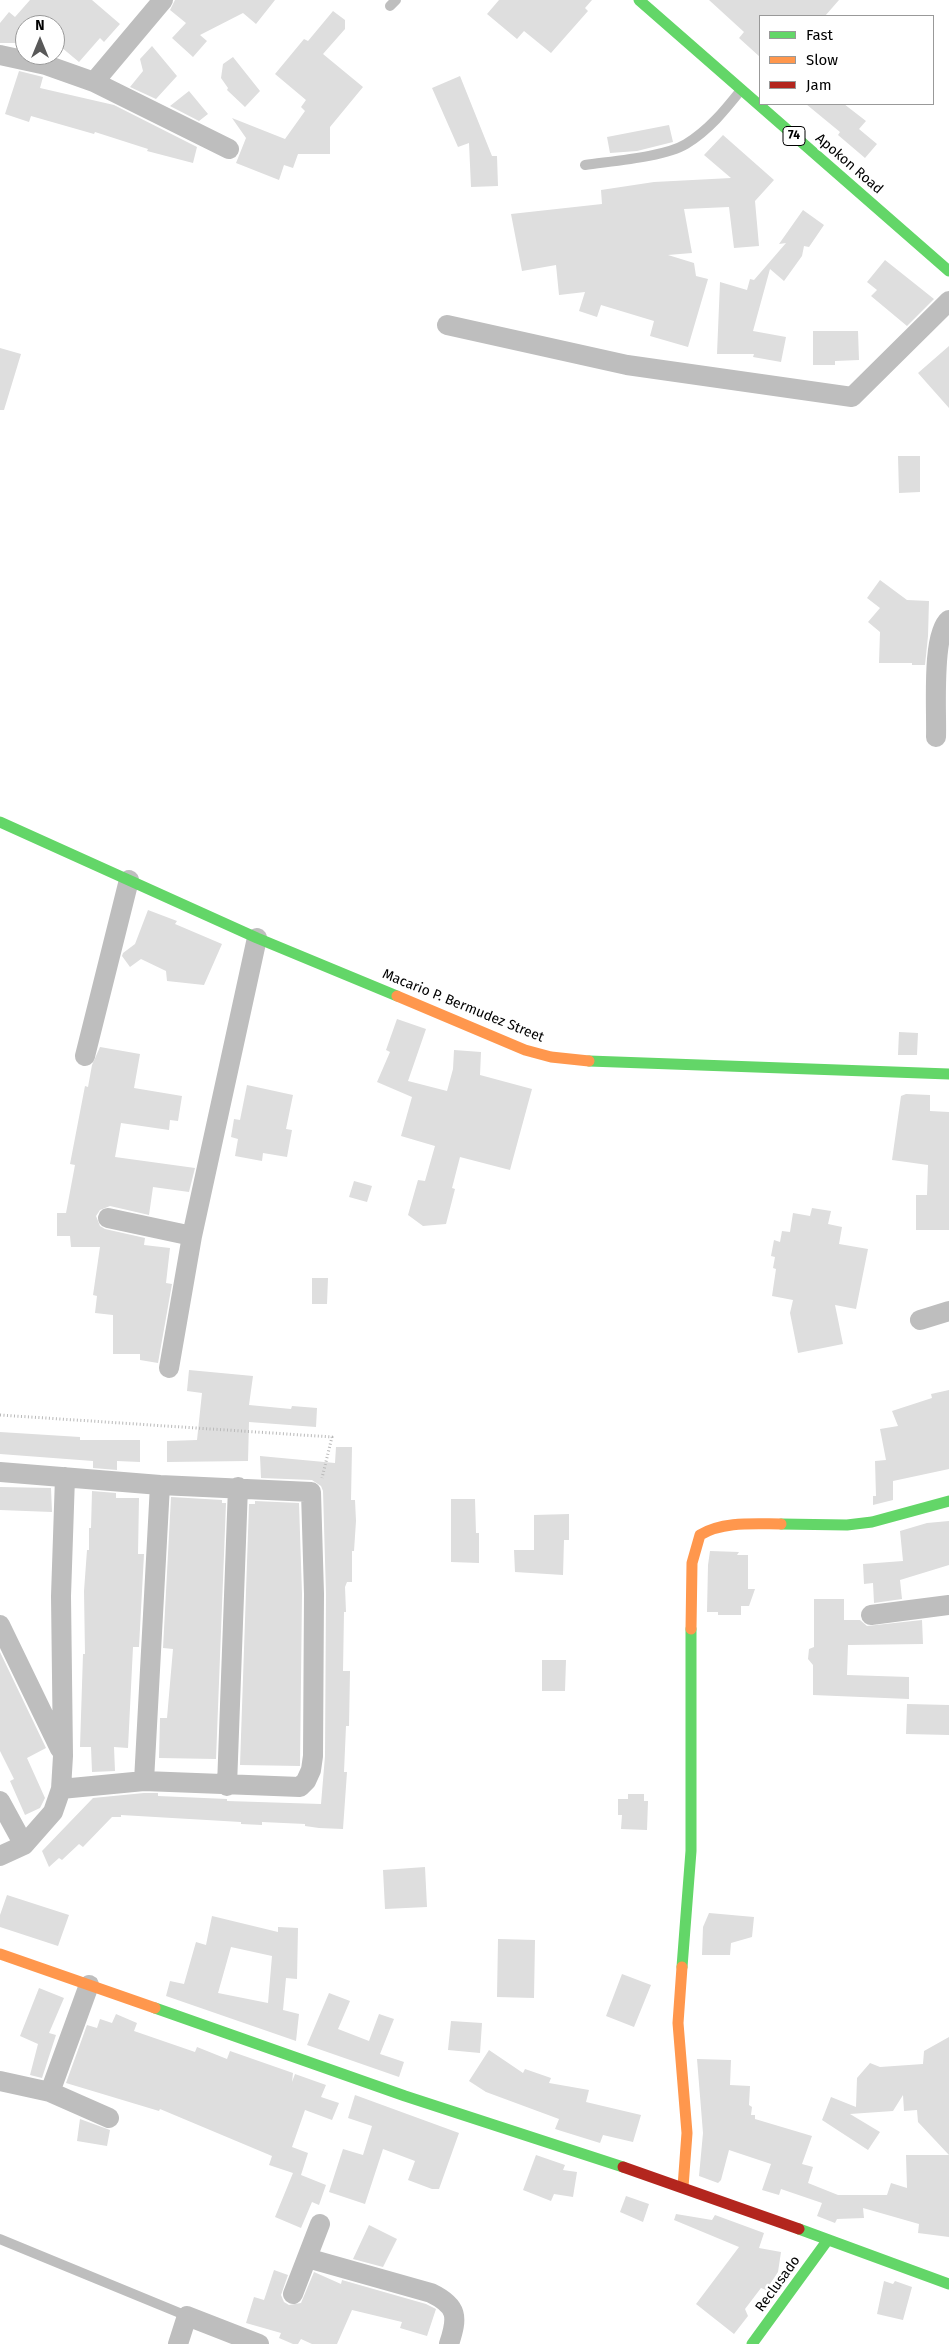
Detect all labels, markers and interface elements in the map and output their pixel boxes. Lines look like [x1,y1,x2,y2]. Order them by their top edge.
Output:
north arrow [15,15,65,65]
legend [759,15,934,105]
text: N [35,17,45,34]
text: Fast [806,26,833,44]
text: Slow [806,51,838,69]
text: Jam [806,76,832,94]
road number: 74 [783,126,805,146]
street label: Apokon Road [812,130,886,198]
street label: Macario P. Bermudez Street [380,966,546,1046]
street label: Reclusado [752,2253,804,2315]

